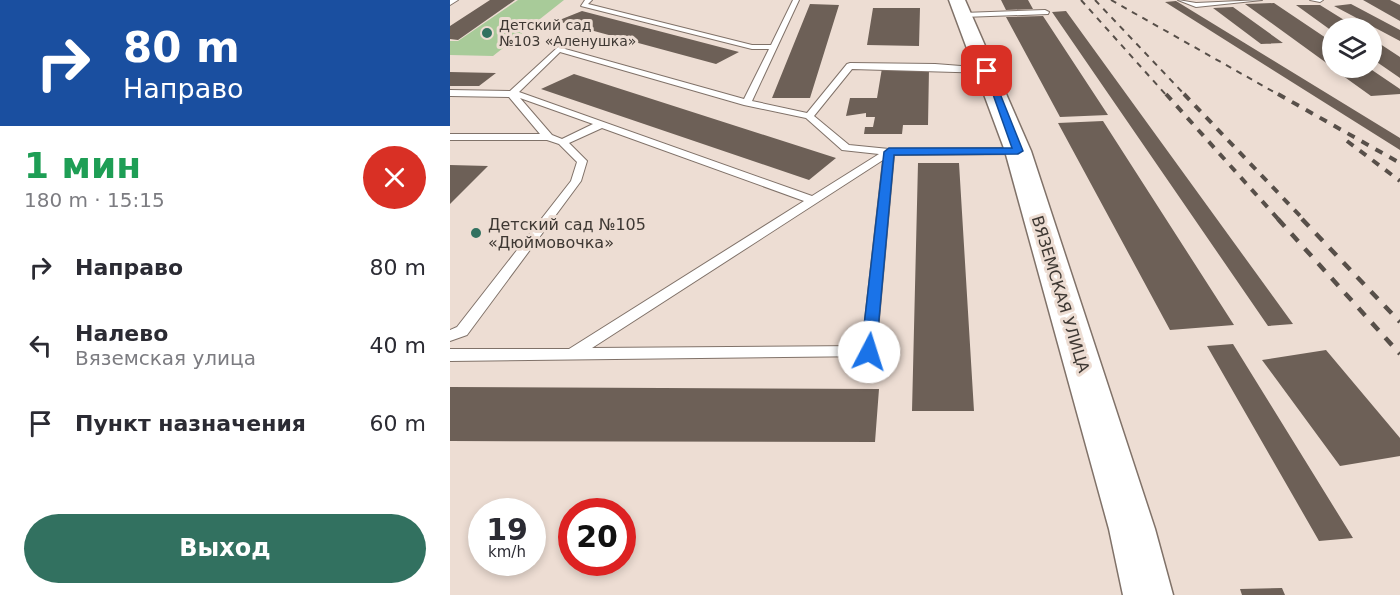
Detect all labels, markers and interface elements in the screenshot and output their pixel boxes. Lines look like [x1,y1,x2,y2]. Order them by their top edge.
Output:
place label: Детский сад №103 «Аленушка» [499,17,636,49]
map controls [1322,18,1382,78]
button: layers [1322,18,1382,78]
text: 80 m [123,23,240,72]
icon: right [24,24,102,102]
marker: Детский сад №103 «Аленушка» [480,26,494,40]
pin [961,45,1012,96]
icon: arrive [970,54,1003,87]
text: Направо [123,73,244,104]
text: 1 мин [24,145,141,186]
button: close [363,146,426,209]
text: 180 m · 15:15 [24,188,165,212]
street label: ВЯЗЕМСКАЯ УЛИЦА [1028,213,1093,375]
place label: Детский сад №105 «Дюймовочка» [488,215,646,252]
marker: Детский сад №105 «Дюймовочка» [469,226,483,240]
icon: right [24,251,57,284]
text: Направо [75,255,183,280]
text: 80 m [370,255,426,280]
position arrow [837,320,901,384]
text: Налево [75,321,168,346]
icon: left [24,329,57,362]
text: 40 m [370,333,426,358]
text: Вяземская улица [75,346,256,370]
icon: arrive [24,407,57,440]
text: Пункт назначения [75,411,306,436]
text: 60 m [370,411,426,436]
speed limit sign: 20 [558,498,636,576]
text: 19 [486,512,528,547]
button: Выход [24,514,426,583]
text: km/h [488,543,526,561]

